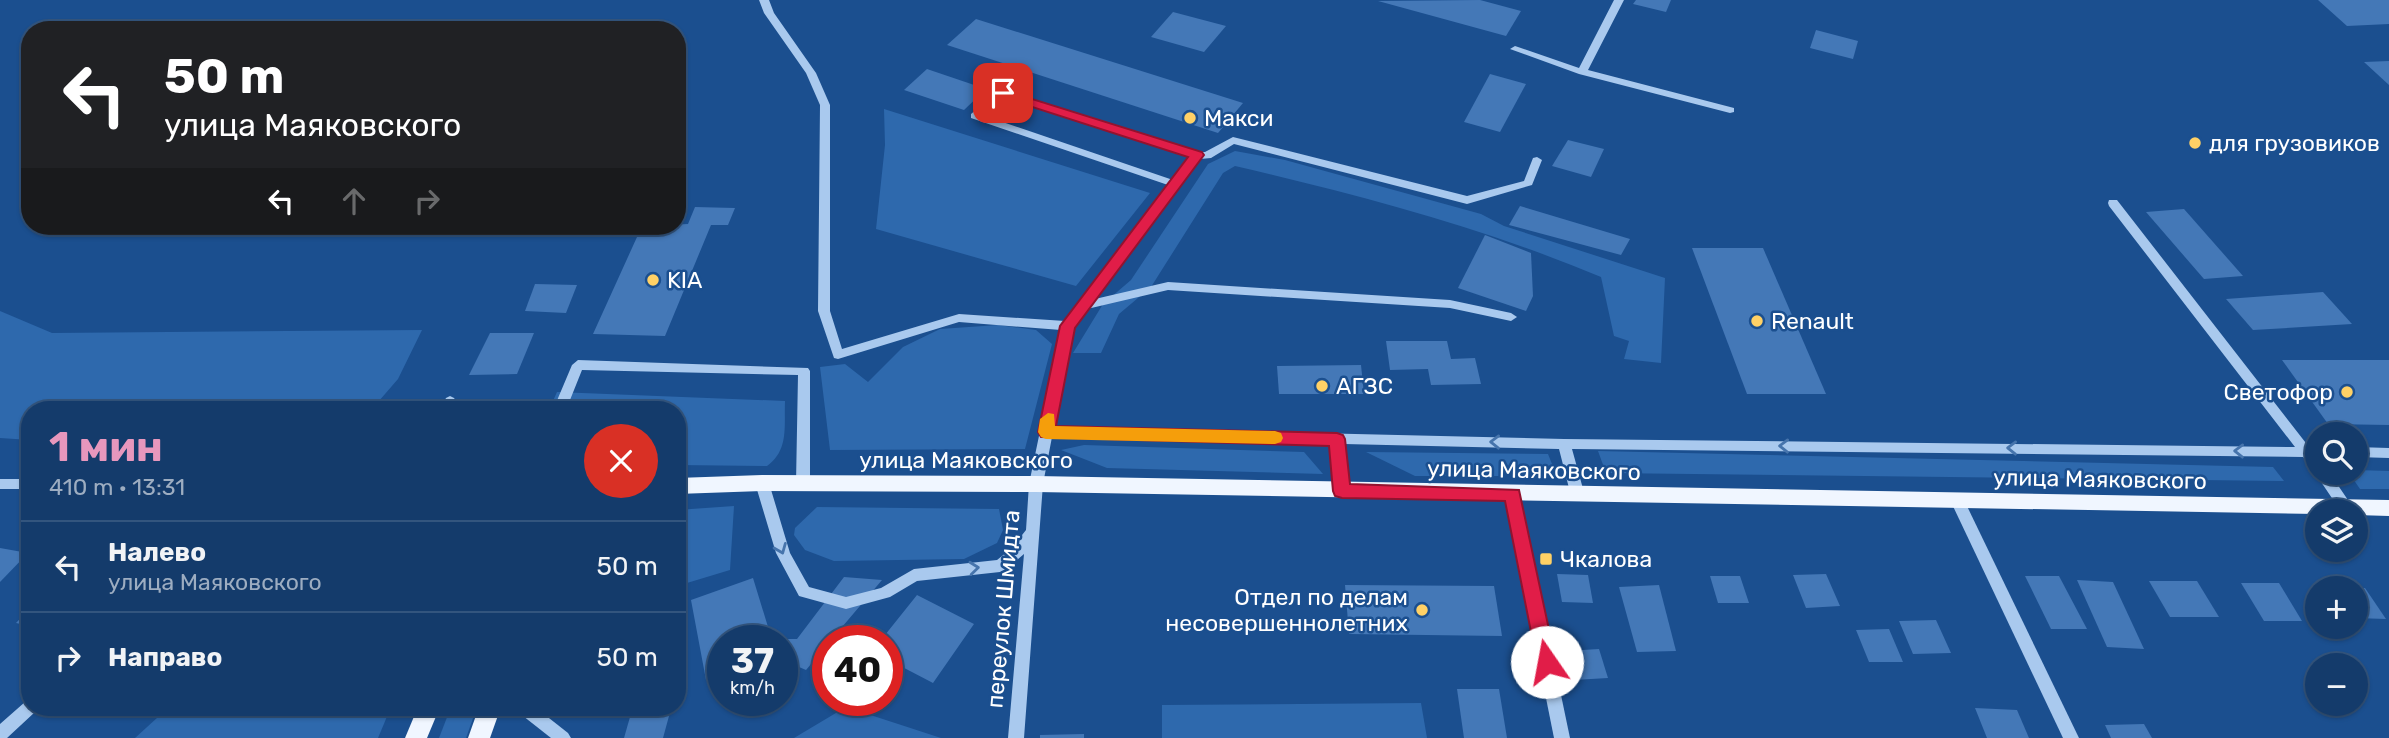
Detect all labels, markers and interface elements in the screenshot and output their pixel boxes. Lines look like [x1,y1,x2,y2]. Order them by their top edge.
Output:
text: 50 m [164,47,284,105]
icon: left [49,49,140,140]
pin [973,63,1033,123]
icon: arrive [984,74,1022,112]
place label: Макси [1204,104,1273,132]
text: улица Маяковского [164,106,461,144]
marker: Макси [1182,110,1198,126]
place label: для грузовиков [2209,129,2380,157]
marker: для грузовиков [2187,135,2203,151]
icon: left [262,182,300,220]
icon: ahead [335,182,373,220]
icon: right [408,182,446,220]
place label: KIA [667,266,703,294]
marker: KIA [645,272,661,288]
place label: Renault [1771,307,1854,335]
marker: Renault [1749,313,1765,329]
place label: АГЗС [1336,372,1393,400]
marker: АГЗС [1314,378,1330,394]
place label: Светофор [2224,378,2333,406]
marker: Светофор [2339,384,2355,400]
text: 1 мин [49,422,163,472]
map controls [2305,422,2368,716]
button: search [2305,422,2368,485]
button: close [584,424,658,498]
one-way arrow [1490,435,1501,450]
one-way arrow [1778,438,1789,454]
one-way arrow [2006,440,2016,456]
one-way arrow [2233,443,2244,458]
street label: улица Маяковского [859,446,1073,474]
street label: улица Маяковского [1427,454,1641,486]
street label: улица Маяковского [1993,463,2207,495]
text: 410 m · 13:31 [49,473,185,501]
button: layers [2305,499,2368,562]
street label: переулок Шмидта [980,509,1026,709]
text: Налево [108,537,206,568]
one-way arrow [772,542,786,554]
place label: Чкалова [1560,545,1652,573]
icon: left [49,548,87,586]
text: 50 m [597,551,658,582]
marker: Чкалова [1538,551,1554,567]
one-way arrow [969,561,980,576]
text: улица Маяковского [108,568,322,596]
button: + [2305,576,2368,639]
place label: Отдел по делам несовершеннолетних [1165,583,1408,637]
marker: Отдел по делам несовершеннолетних [1414,602,1430,618]
speed limit sign: 40 [812,625,903,716]
position arrow [1510,625,1584,699]
icon: right [49,639,87,677]
text: 37 [731,640,774,682]
text: Направо [108,642,222,673]
text: 50 m [597,642,658,673]
button: − [2305,653,2368,716]
text: km/h [730,677,775,699]

